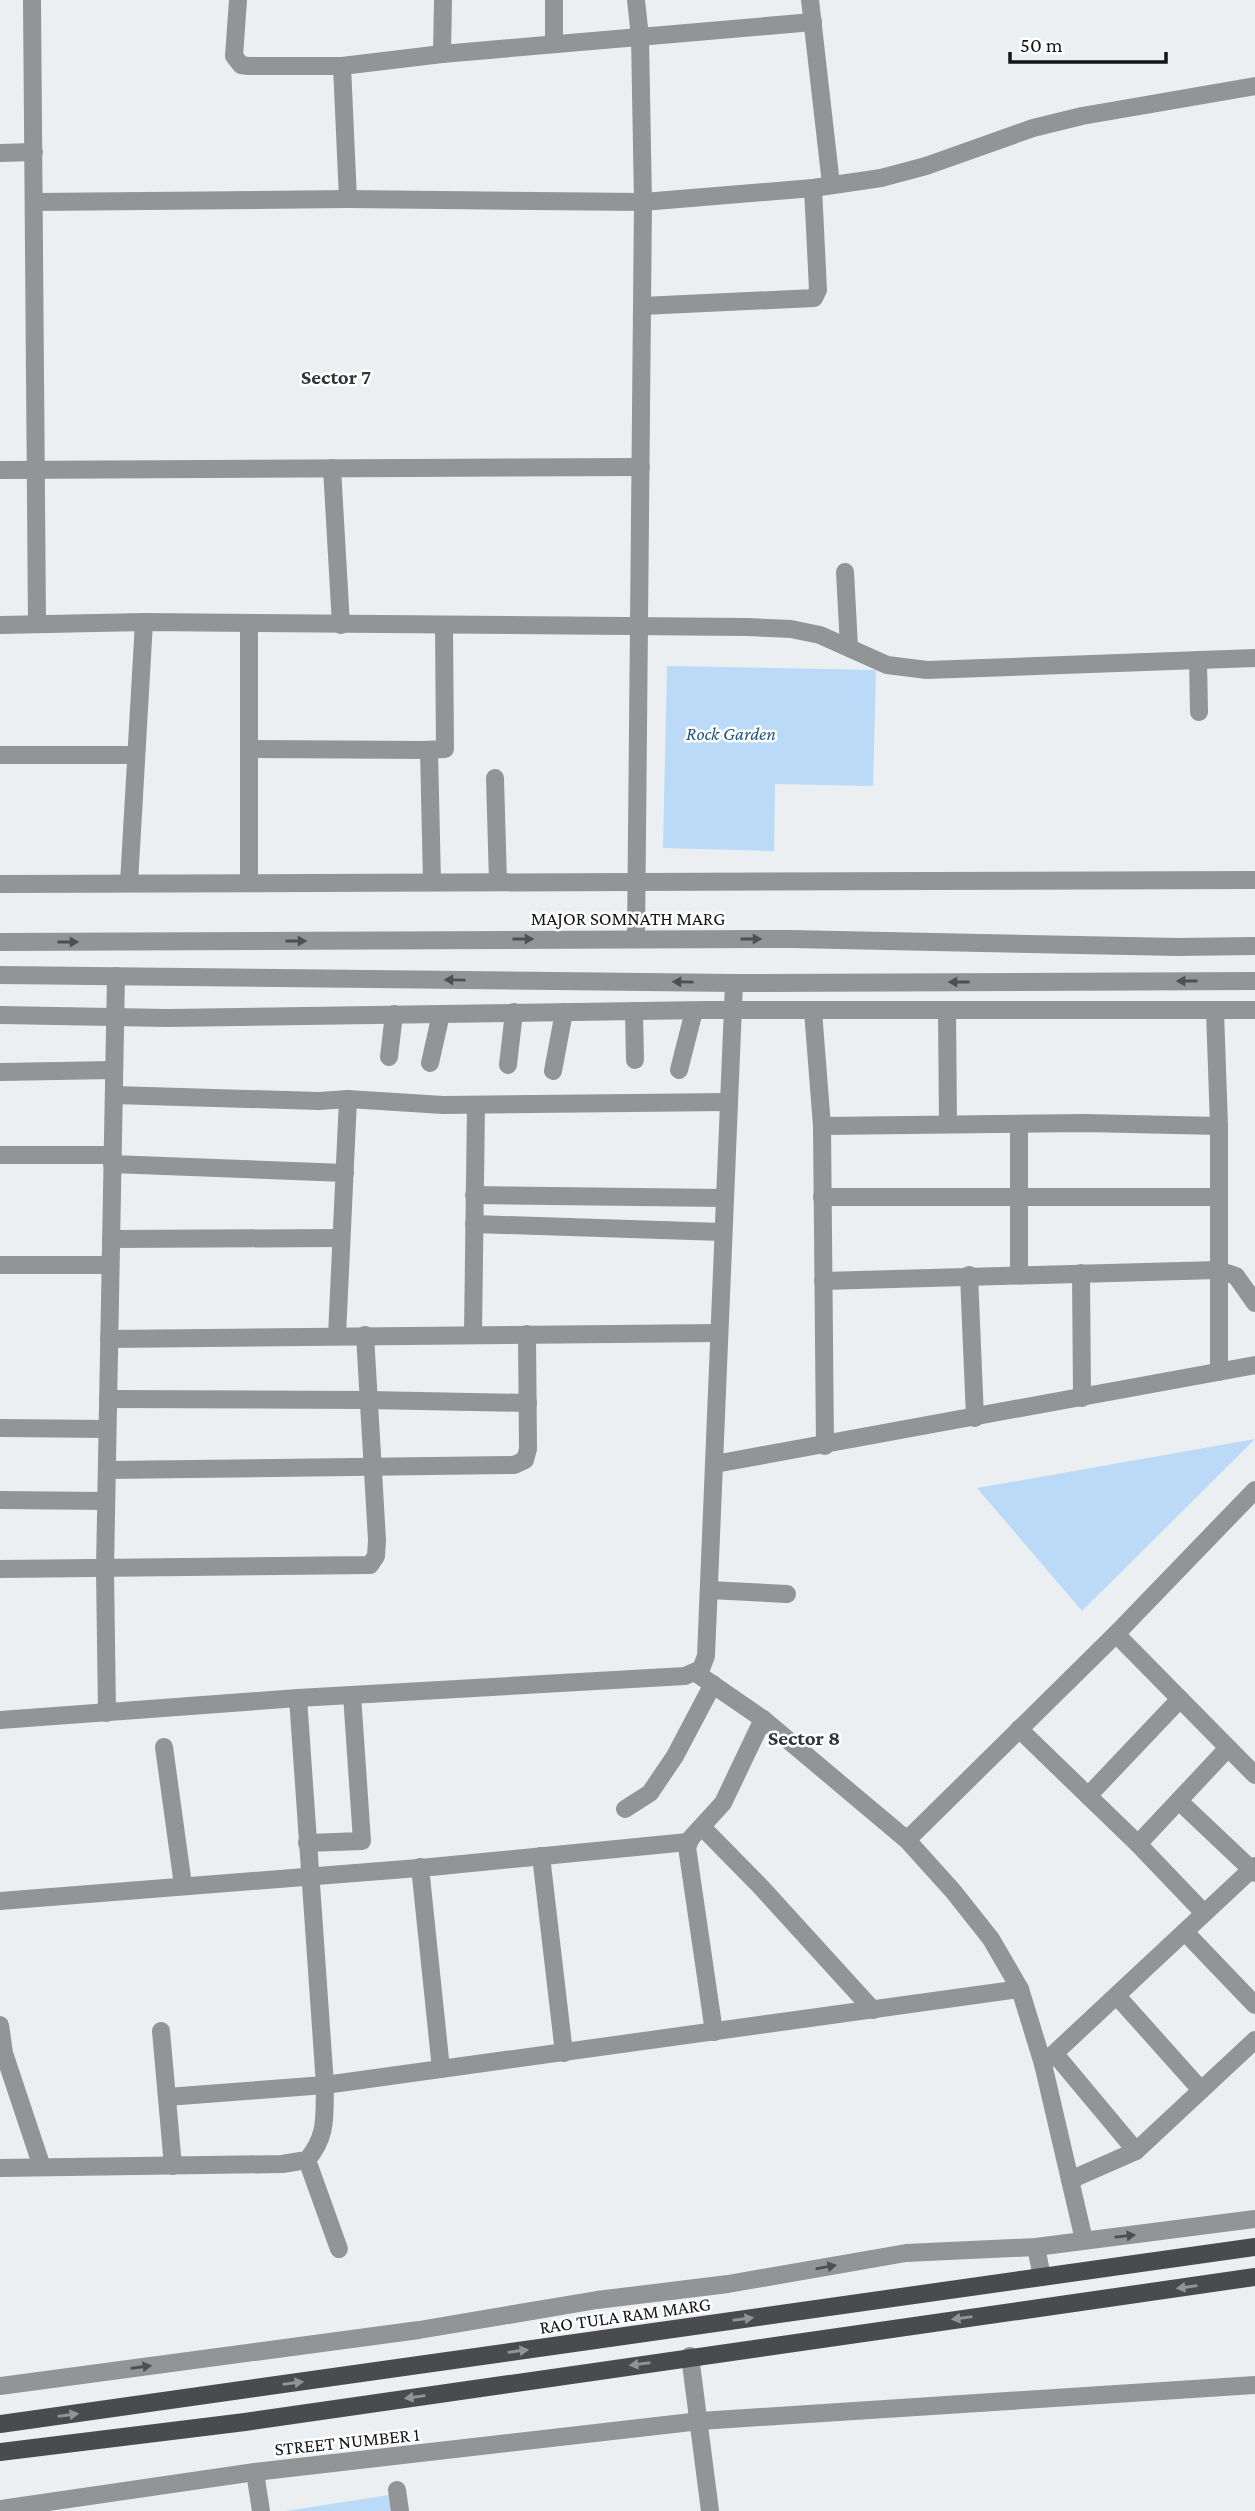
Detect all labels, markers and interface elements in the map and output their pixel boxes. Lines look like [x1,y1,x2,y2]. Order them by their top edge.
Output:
scale bar [1010,21,1166,65]
text: 50 m [1020,33,1063,57]
district label: Sector 7 [301,365,371,389]
park label: Rock Garden [686,723,776,744]
street label: MAJOR SOMNATH MARG [531,908,725,929]
one-way arrow [512,933,534,945]
one-way arrow [740,933,762,945]
one-way arrow [285,935,307,947]
one-way arrow [57,936,79,948]
one-way arrow [444,974,466,986]
one-way arrow [1176,975,1198,987]
one-way arrow [948,976,970,988]
one-way arrow [672,977,694,988]
district label: Sector 8 [768,1726,840,1750]
one-way arrow [1114,2230,1136,2241]
one-way arrow [815,2261,837,2272]
one-way arrow [1176,2281,1198,2292]
street label: RAO TULA RAM MARG [538,2293,712,2338]
one-way arrow [951,2313,973,2324]
one-way arrow [733,2314,755,2325]
one-way arrow [507,2345,529,2356]
one-way arrow [629,2359,651,2370]
one-way arrow [130,2361,152,2372]
one-way arrow [282,2377,304,2388]
one-way arrow [404,2392,426,2403]
one-way arrow [57,2409,79,2420]
street label: STREET NUMBER 1 [273,2423,421,2460]

